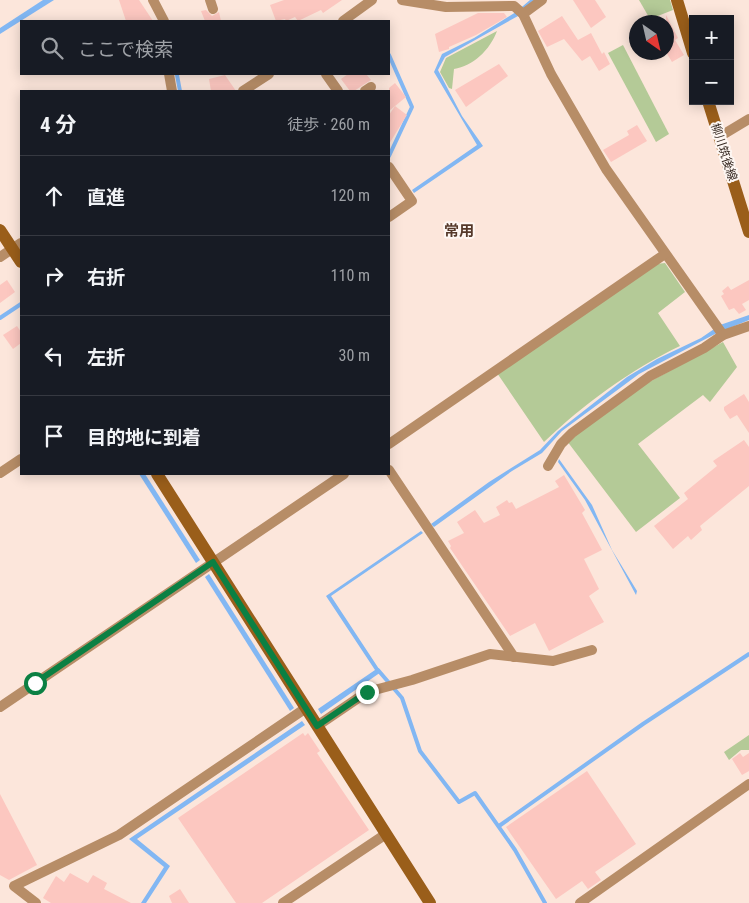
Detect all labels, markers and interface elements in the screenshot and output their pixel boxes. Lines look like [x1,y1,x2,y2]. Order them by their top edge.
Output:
north arrow [629,15,674,60]
map controls [689,15,734,105]
button: + [689,15,734,60]
search box [20,20,390,75]
icon: search [38,34,66,62]
text: ここで検索 [78,38,173,61]
button: − [689,60,734,105]
text: 4 分 [40,113,76,137]
text: 徒歩 · 260 m [287,115,370,134]
street label: 柳川筑後線 [708,121,740,183]
icon: ahead [40,182,68,210]
text: 直進 [87,186,125,209]
text: 120 m [331,186,370,205]
district label: 常用 [444,222,474,240]
icon: right [40,262,68,290]
text: 右折 [87,266,125,289]
text: 110 m [331,266,370,285]
icon: left [40,342,68,370]
text: 左折 [87,346,125,369]
text: 30 m [338,346,370,365]
icon: arrive [40,422,68,450]
text: 目的地に到着 [87,426,201,449]
route start [24,672,47,695]
route end [356,681,379,704]

